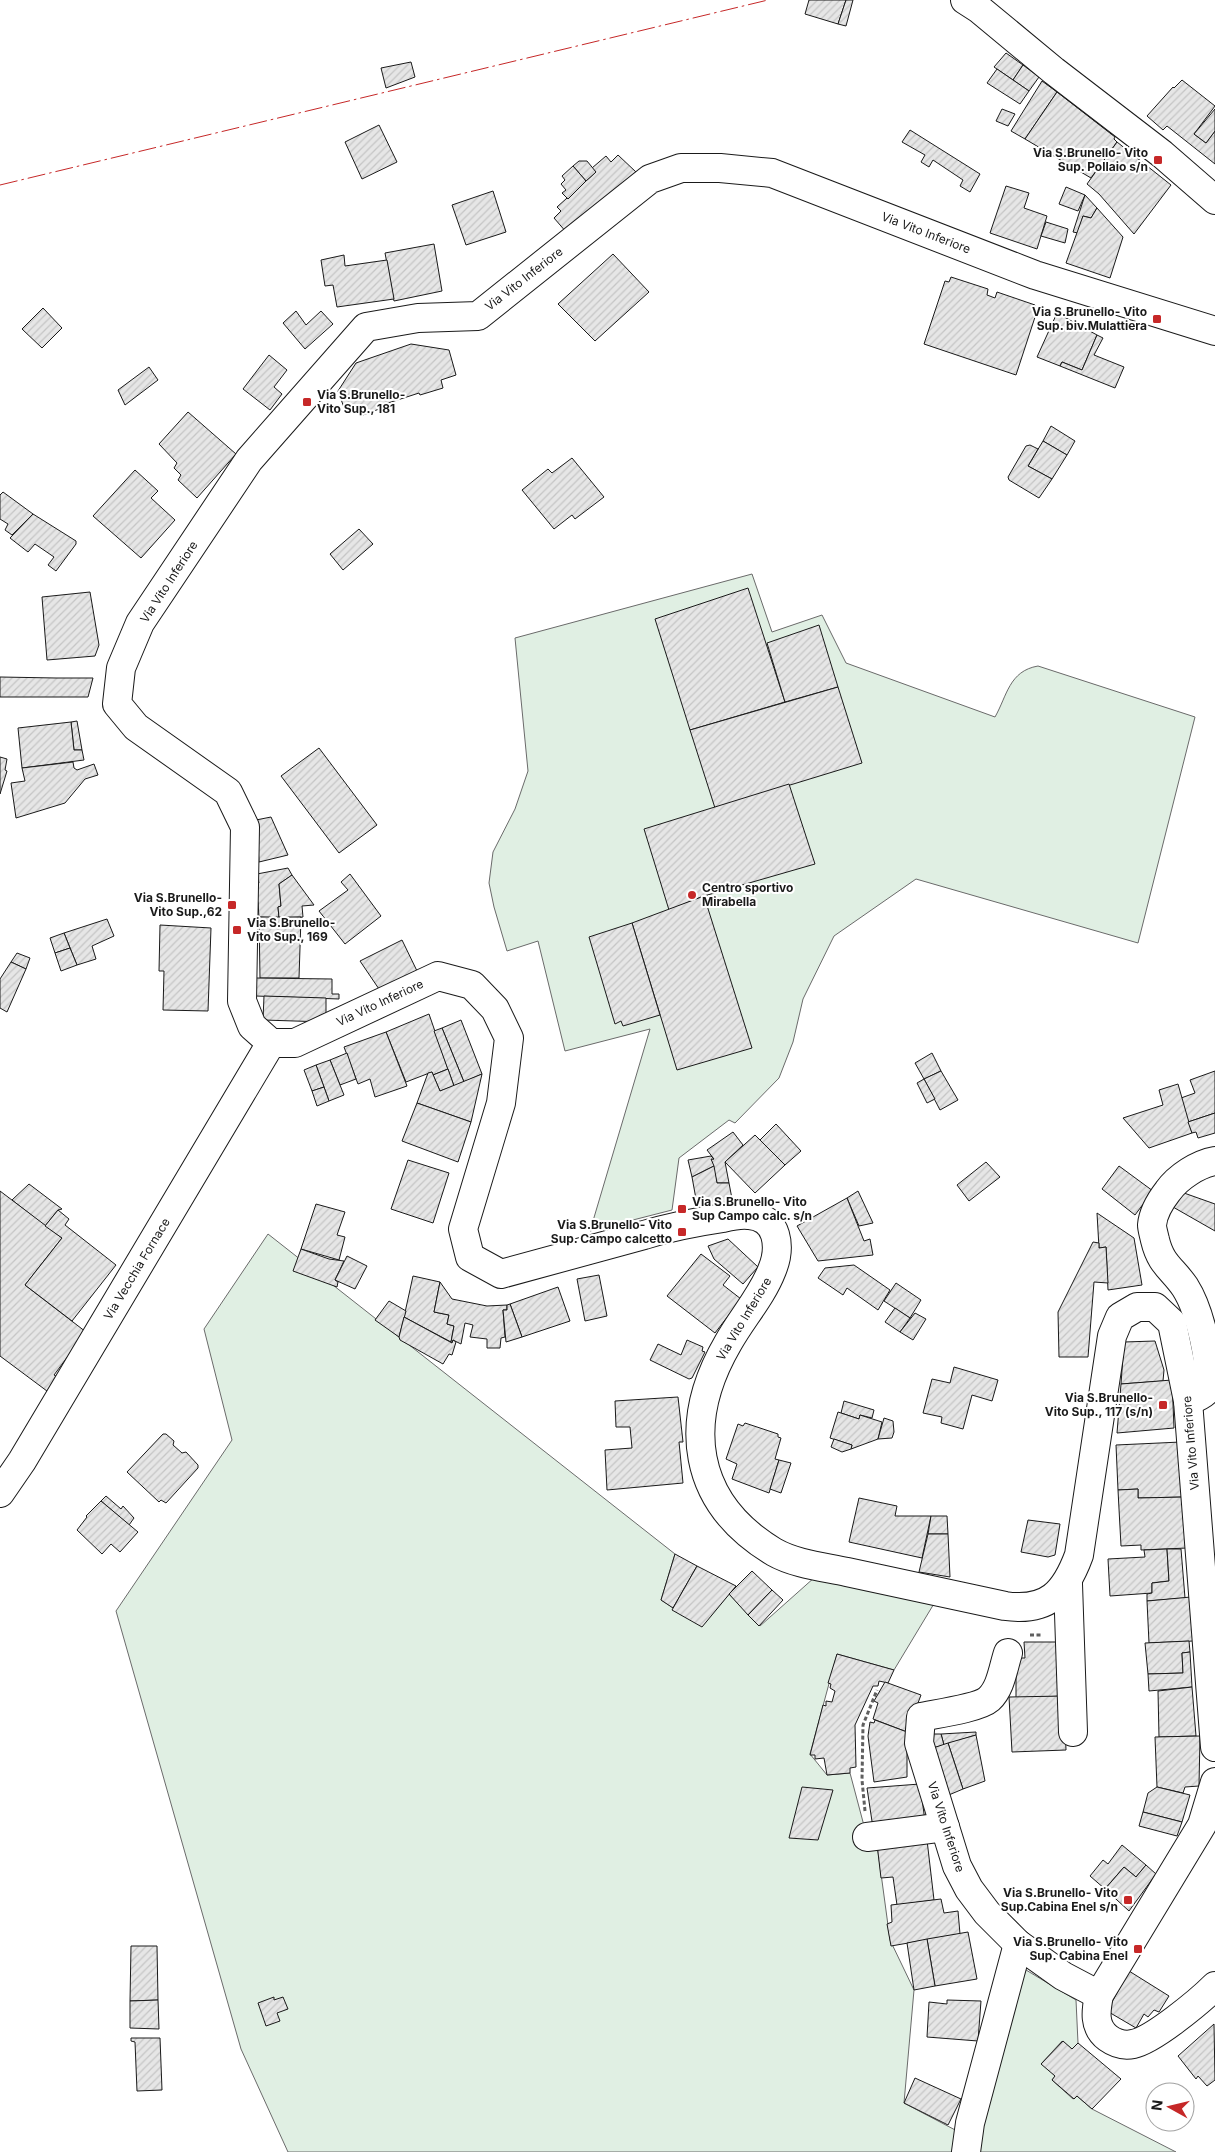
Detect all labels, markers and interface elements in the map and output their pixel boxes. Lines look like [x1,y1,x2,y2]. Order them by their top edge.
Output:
place label: Via S.Brunello- Vito Sup. Pollaio s/n [1033,145,1148,174]
marker: Via S.Brunello- Vito Sup. Pollaio s/n [1152,154,1164,166]
street label: Via Vito Inferiore [879,209,973,256]
street label: Via Vito Inferiore [482,244,566,314]
place label: Via S.Brunello- Vito Sup. biv.Mulattiera [1032,304,1147,333]
marker: Via S.Brunello- Vito Sup. biv.Mulattiera [1151,313,1163,325]
place label: Via S.Brunello- Vito Sup., 181 [317,387,405,416]
marker: Via S.Brunello- Vito Sup., 181 [301,396,313,408]
street label: Via Vito Inferiore [137,538,201,625]
place label: Centro sportivo Mirabella [702,880,793,909]
marker: Centro sportivo Mirabella [686,889,698,901]
place label: Via S.Brunello- Vito Sup.,62 [134,890,222,919]
marker: Via S.Brunello- Vito Sup.,62 [226,899,238,911]
place label: Via S.Brunello- Vito Sup., 169 [247,915,335,944]
marker: Via S.Brunello- Vito Sup., 169 [231,924,243,936]
street label: Via Vito Inferiore [334,976,426,1029]
place label: Via S.Brunello- Vito Sup Campo calc. s/n [692,1194,812,1223]
marker: Via S.Brunello- Vito Sup Campo calc. s/n [676,1203,688,1215]
street label: Via Vecchia Fornace [100,1215,173,1322]
place label: Via S.Brunello- Vito Sup. Campo calcetto [551,1217,672,1246]
marker: Via S.Brunello- Vito Sup. Campo calcetto [676,1226,688,1238]
street label: Via Vito Inferiore [713,1274,774,1363]
place label: Via S.Brunello- Vito Sup., 117 (s/n) [1045,1390,1153,1419]
street label: Via Vito Inferiore [1179,1395,1202,1491]
marker: Via S.Brunello- Vito Sup., 117 (s/n) [1157,1399,1169,1411]
street label: Via Vito Inferiore [925,1780,968,1874]
place label: Via S.Brunello- Vito Sup.Cabina Enel s/n [1001,1885,1118,1914]
marker: Via S.Brunello- Vito Sup.Cabina Enel s/n [1122,1894,1134,1906]
place label: Via S.Brunello- Vito Sup. Cabina Enel [1013,1934,1128,1963]
marker: Via S.Brunello- Vito Sup. Cabina Enel [1132,1943,1144,1955]
north arrow [1145,2082,1195,2132]
text: N [1147,2099,1166,2112]

